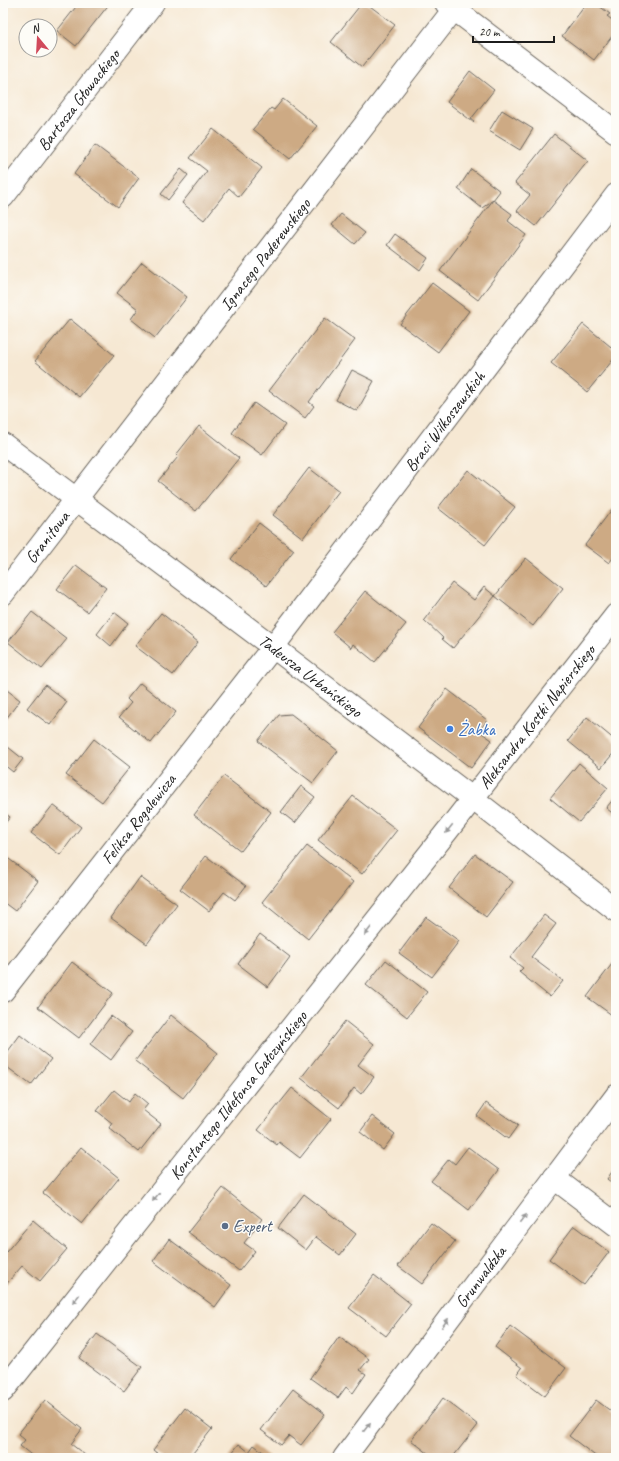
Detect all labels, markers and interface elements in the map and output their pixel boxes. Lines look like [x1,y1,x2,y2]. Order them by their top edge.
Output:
north arrow [18,18,58,58]
scale bar [473,18,554,44]
text: N [30,20,42,36]
text: 20 m [479,24,501,40]
street label: Bartosza Głowackiego [33,43,126,155]
street label: Ignacego Paderewskiego [215,194,316,315]
street label: Braci Wilkoszewskich [400,366,491,476]
street label: Granitowa [21,506,75,568]
street label: Tadeusza Urbańskiego [254,630,367,722]
street label: Aleksandra Kostki Napierskiego [474,639,601,793]
place label: Żabka [458,719,496,740]
marker: Żabka [445,724,455,734]
street label: Feliksa Rogalewicza [97,769,181,868]
one-way arrow [445,824,453,834]
one-way arrow [363,925,372,936]
street label: Konstantego Ildefonsa Gałczyńskiego [165,1006,312,1184]
one-way arrow [152,1192,161,1203]
one-way arrow [519,1213,527,1224]
place label: Expert [233,1216,274,1237]
marker: Expert [220,1221,230,1231]
street label: Grunwaldzka [451,1240,512,1312]
one-way arrow [71,1294,80,1305]
one-way arrow [441,1317,450,1328]
one-way arrow [363,1421,372,1432]

